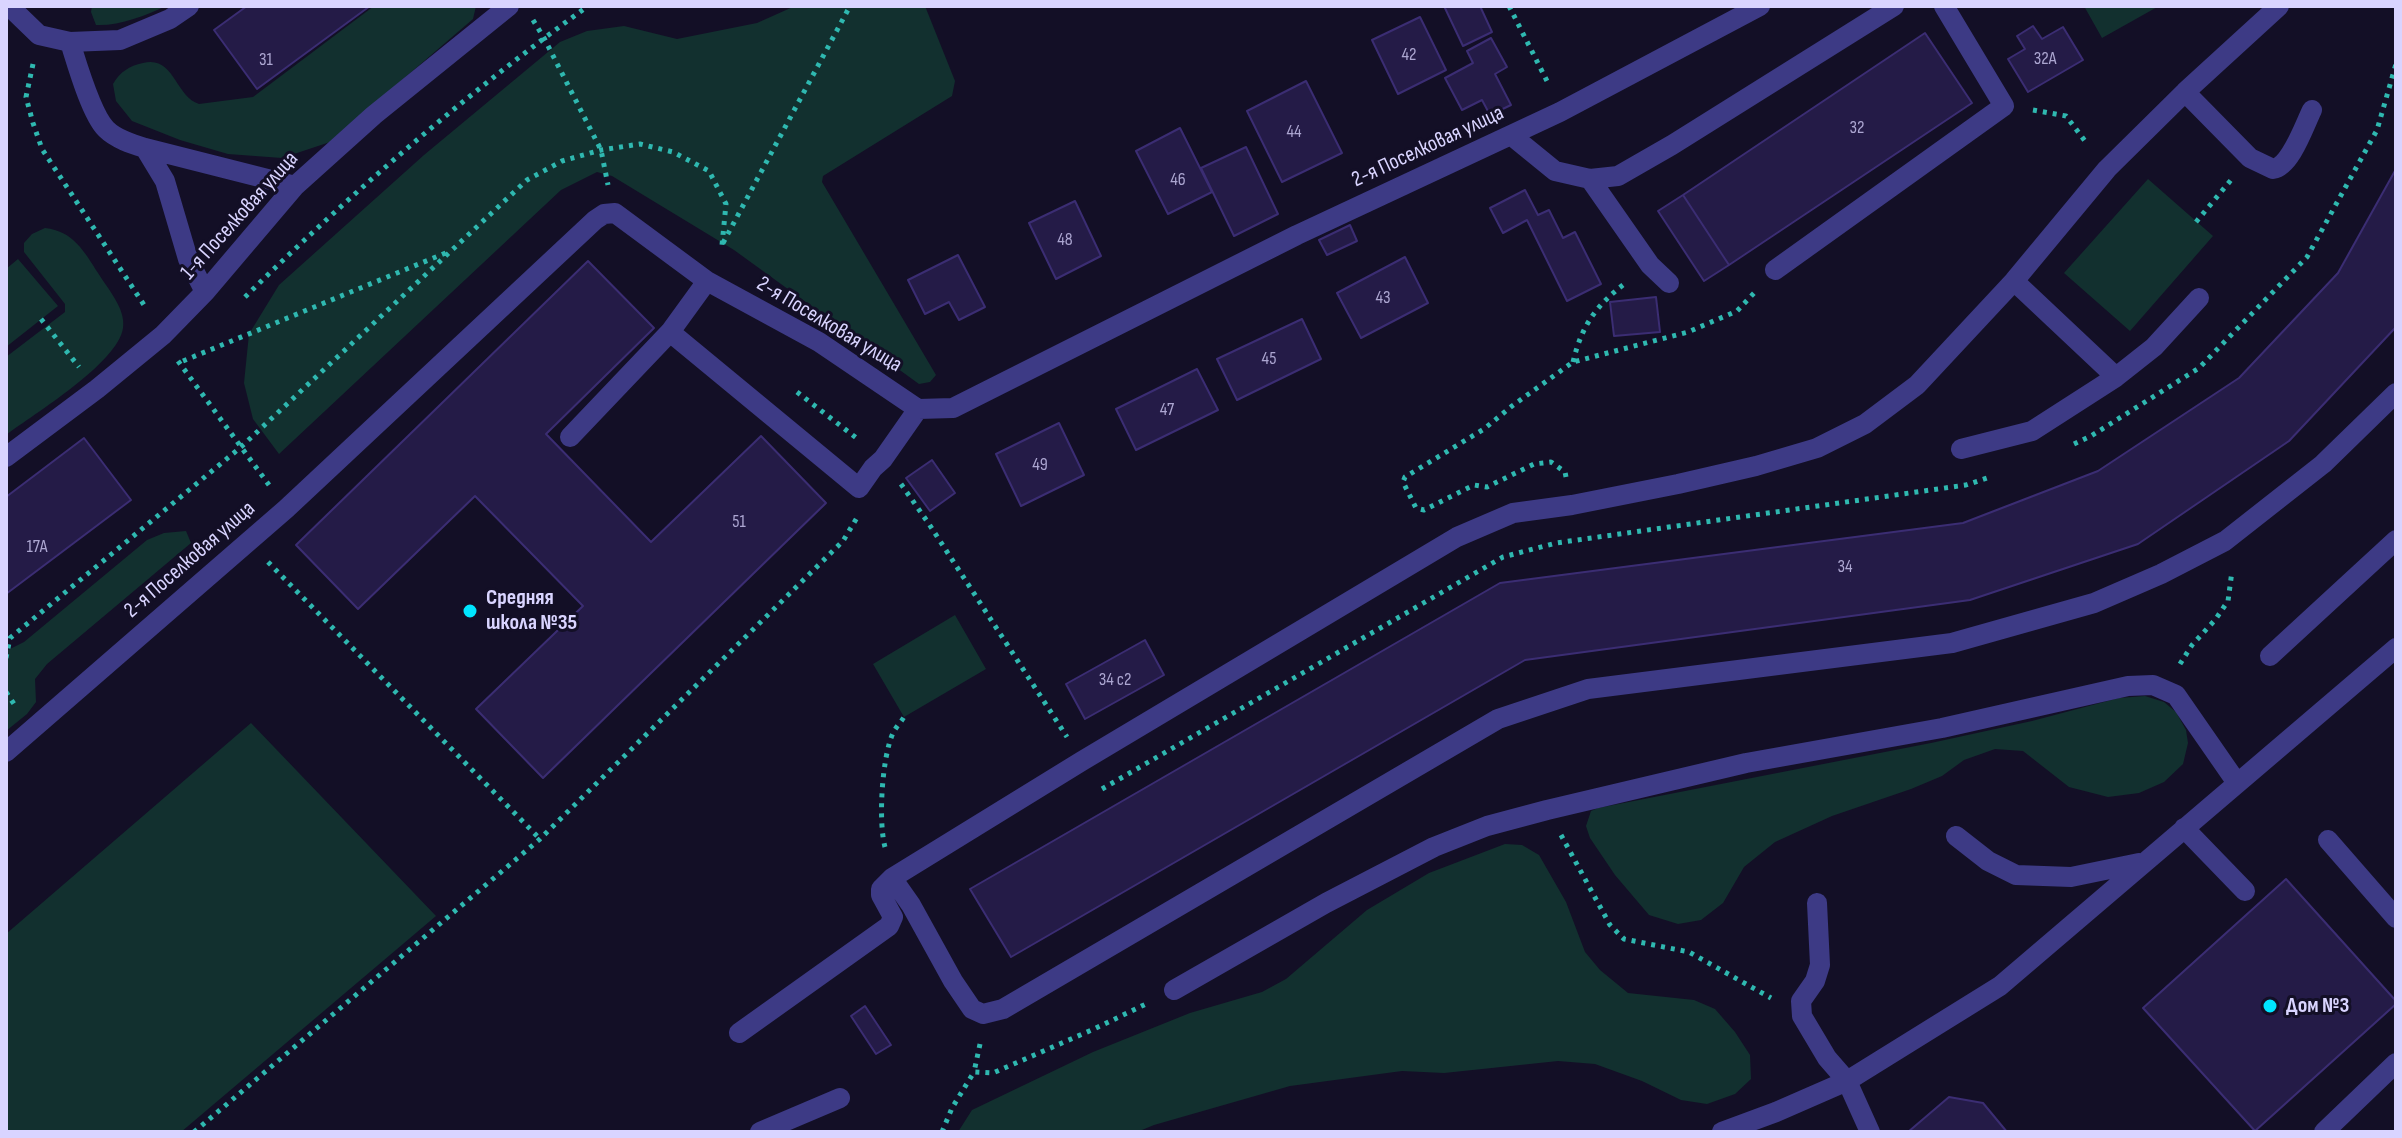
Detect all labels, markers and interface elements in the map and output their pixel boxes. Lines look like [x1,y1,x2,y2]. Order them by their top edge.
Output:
house number: 42 [1401,44,1417,66]
house number: 32А [2034,48,2056,70]
house number: 31 [259,49,273,71]
street label: 2-я Поселковая улица [1348,100,1508,194]
house number: 32 [1850,117,1864,139]
house number: 44 [1286,121,1302,143]
street label: 1-я Поселковая улица [176,146,304,286]
house number: 46 [1170,169,1186,191]
house number: 48 [1057,229,1073,251]
street label: 2-я Поселковая улица [752,271,906,379]
house number: 43 [1375,287,1391,309]
house number: 45 [1262,348,1276,370]
house number: 47 [1160,399,1174,421]
house number: 49 [1032,454,1048,476]
street label: 2-я Поселковая улица [119,496,261,624]
house number: 51 [732,511,746,533]
house number: 17А [27,536,47,558]
house number: 34 [1837,556,1853,578]
place label: Средняя школа №35 [486,585,577,636]
marker: Средняя школа №35 [461,602,479,620]
house number: 34 с2 [1099,669,1131,691]
place label: Дом №3 [2286,993,2349,1019]
marker: Дом №3 [2261,997,2279,1015]

